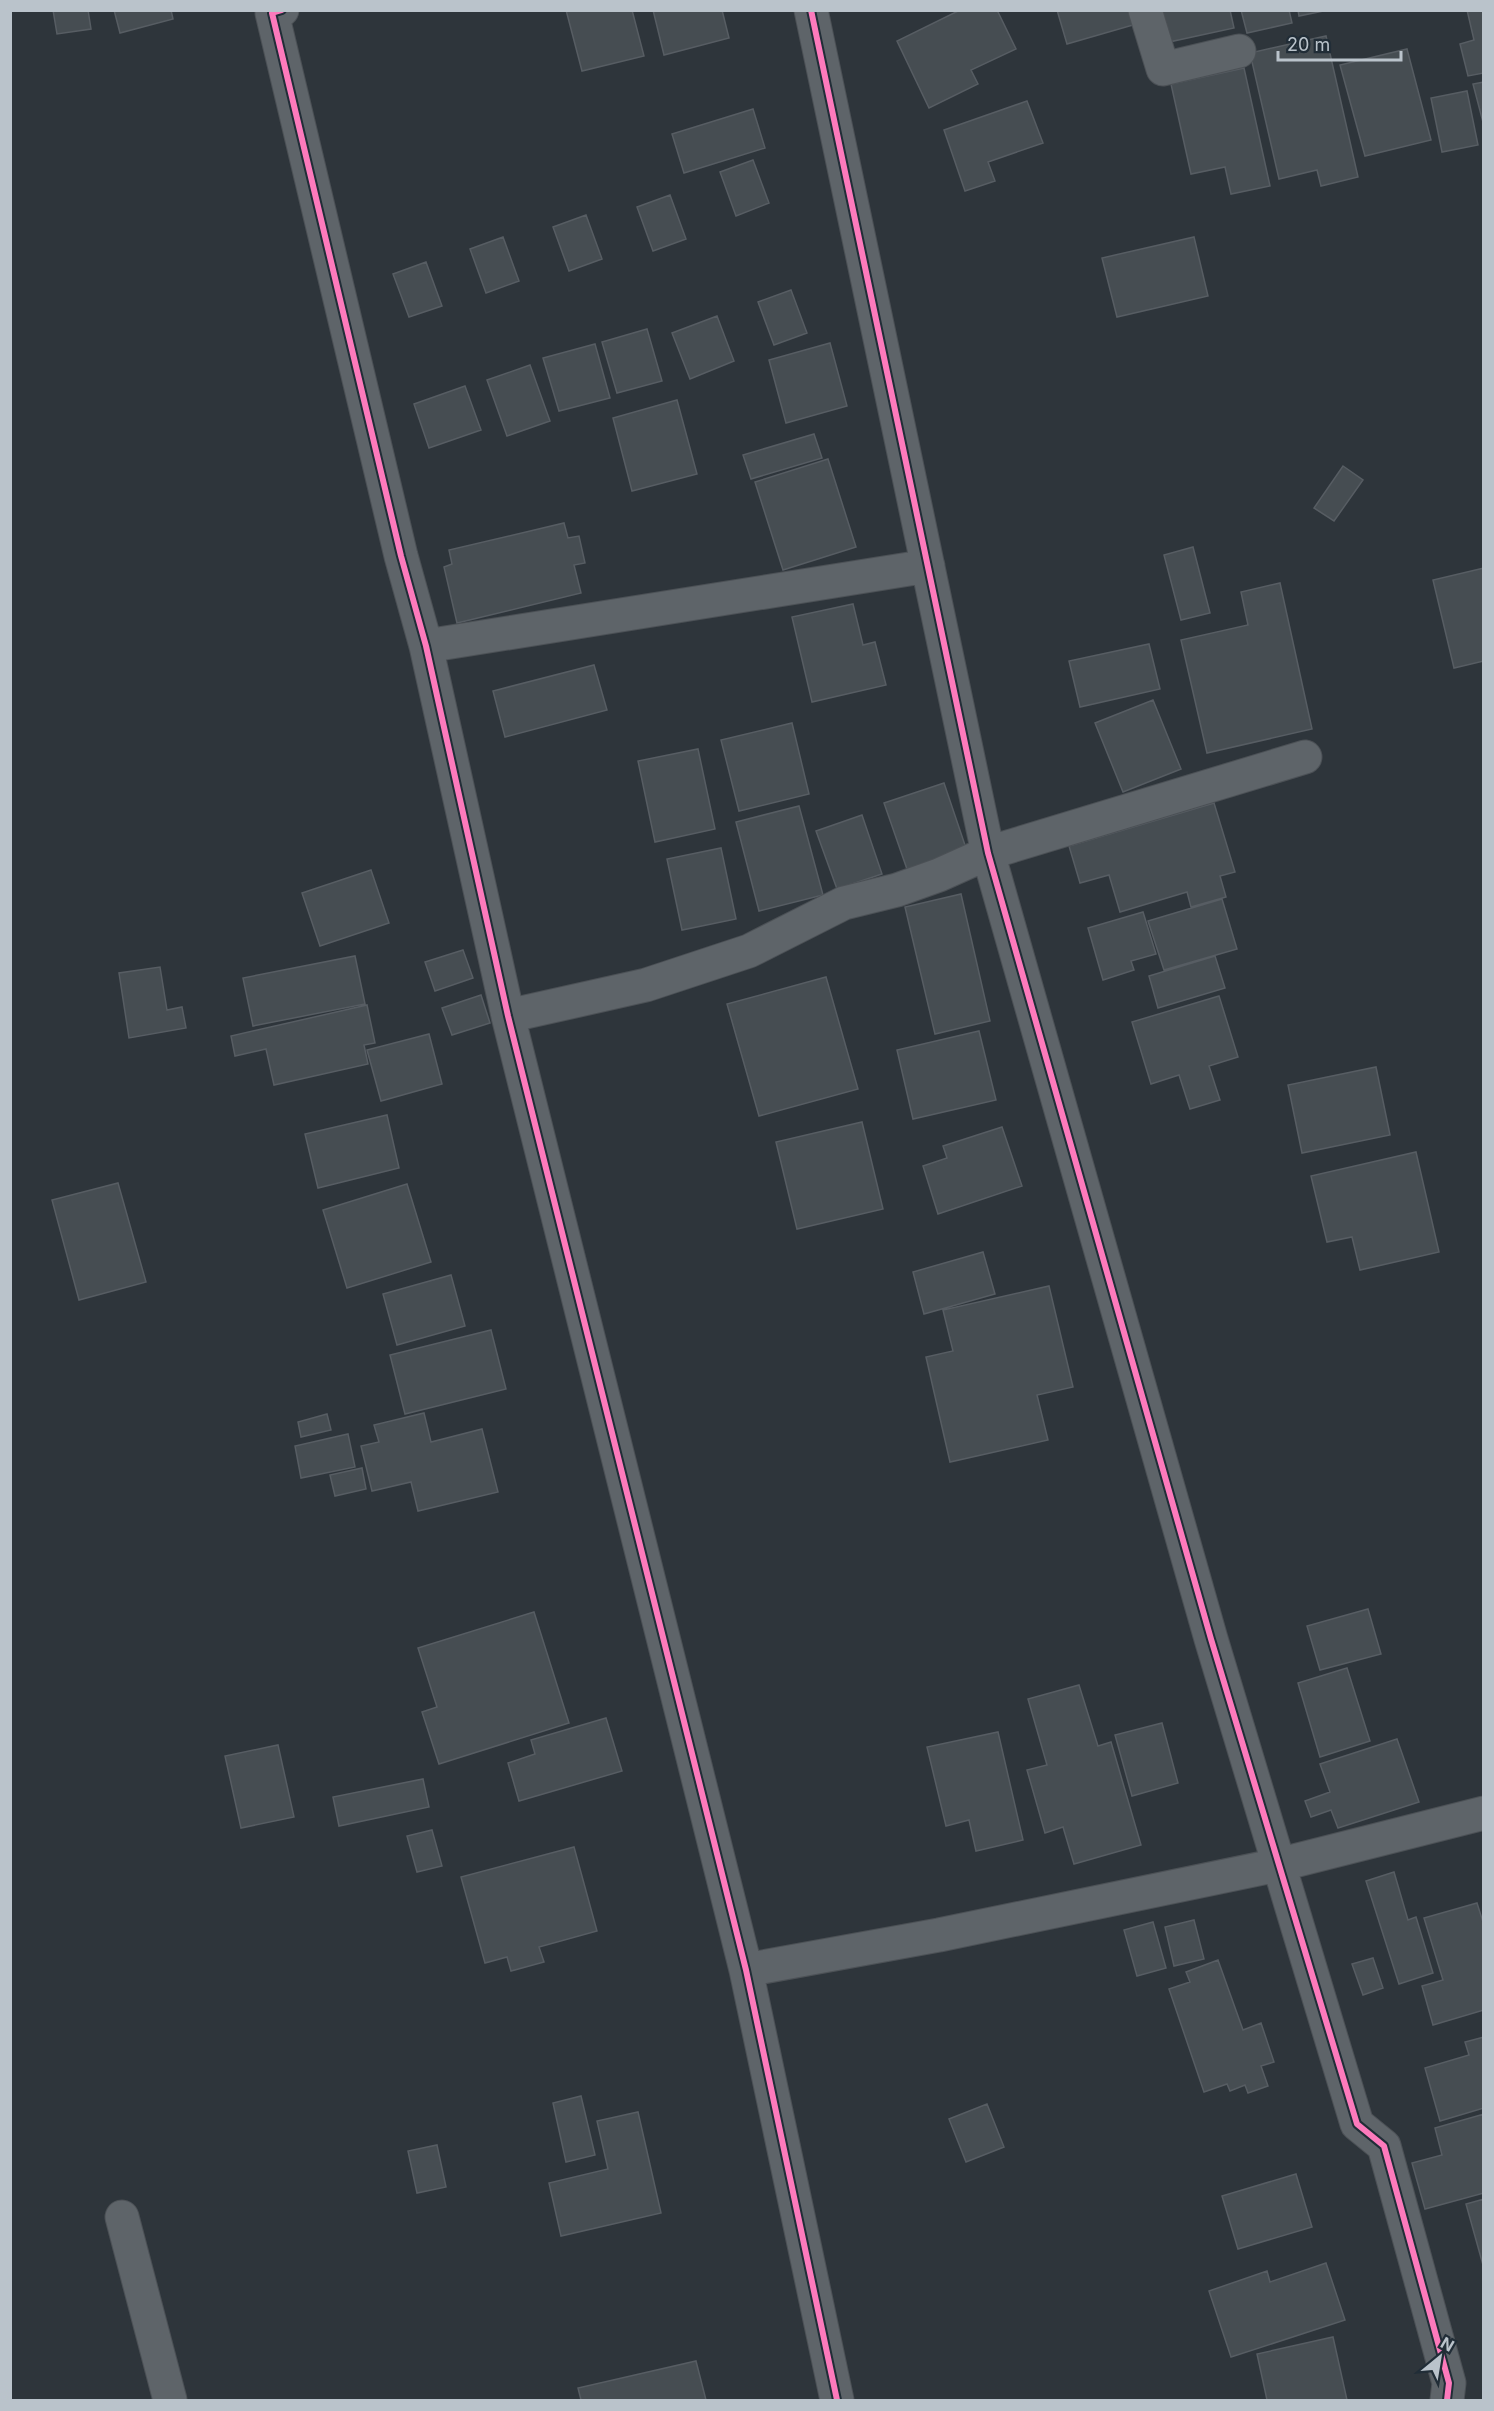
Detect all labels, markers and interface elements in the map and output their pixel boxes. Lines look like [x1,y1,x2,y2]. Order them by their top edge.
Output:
scale bar [1278,24,1401,62]
text: 20 m [1287,34,1330,55]
north arrow [1410,2327,1470,2387]
text: N [1437,2332,1458,2356]

